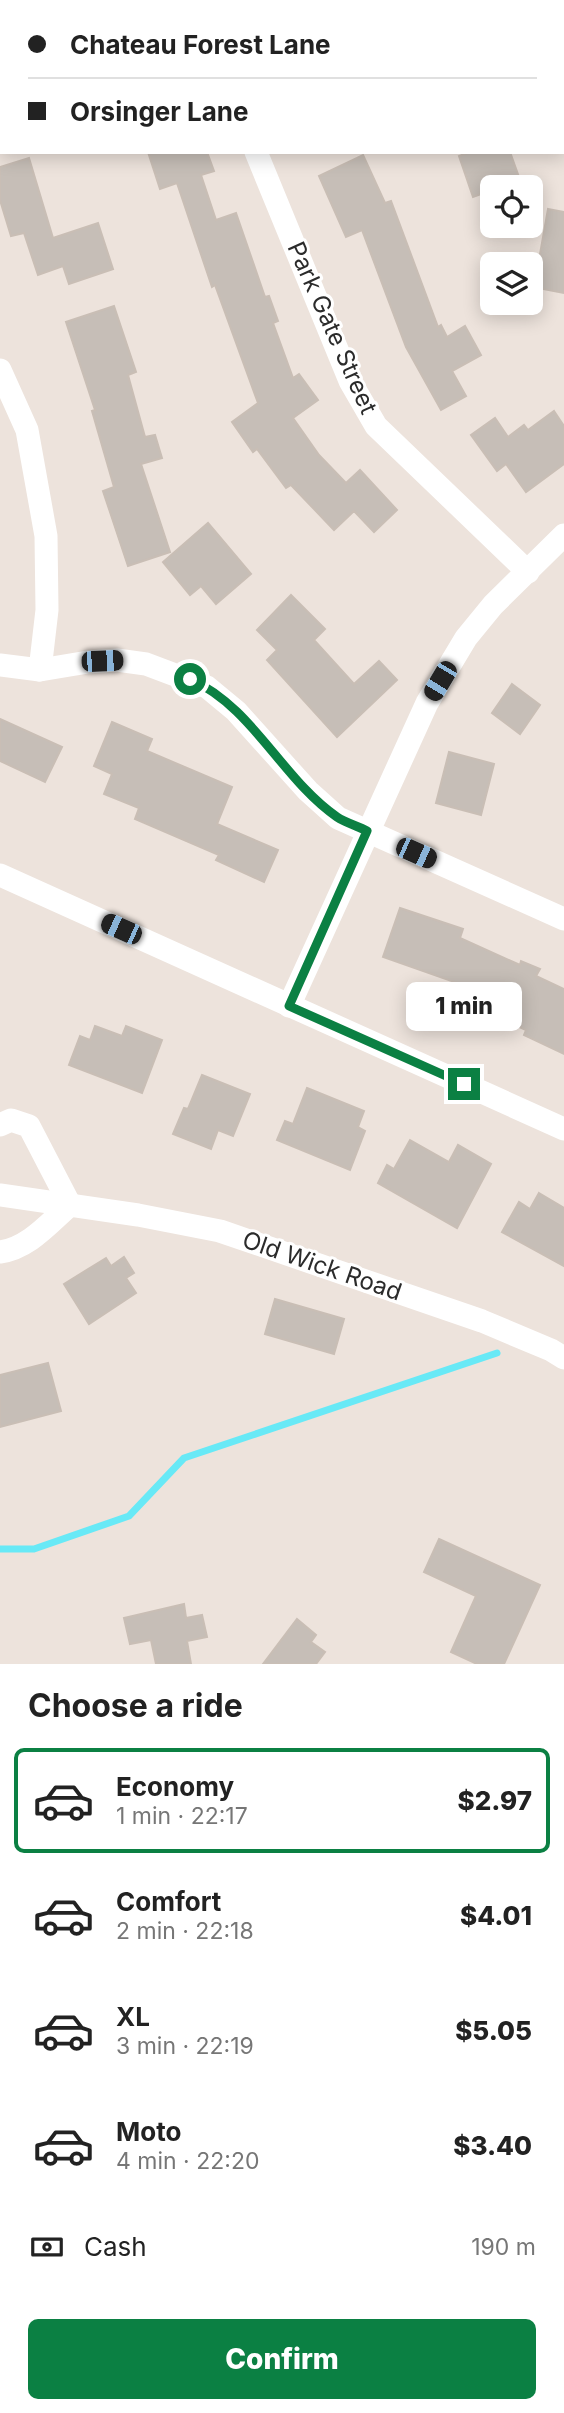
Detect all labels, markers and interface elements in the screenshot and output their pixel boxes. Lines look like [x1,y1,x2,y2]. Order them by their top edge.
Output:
text: Chateau Forest Lane [70,29,331,60]
text: Orsinger Lane [70,96,249,127]
map controls [480,175,543,315]
button: locate [480,175,543,238]
street label: Park Gate Street [281,237,384,419]
button: layers [480,252,543,315]
car [81,650,124,672]
car [421,658,460,704]
route start [174,663,206,695]
car [393,835,440,871]
car [98,911,145,947]
callout: 1 min [406,982,522,1032]
text: 1 min [435,992,493,1020]
route end [448,1068,480,1100]
street label: Old Wick Road [239,1225,406,1306]
text: Choose a ride [28,1686,243,1725]
icon: car [32,1769,95,1832]
text: Economy [116,1771,234,1802]
text: $2.97 [458,1785,532,1816]
text: 1 min · 22:17 [116,1802,248,1830]
icon: car [32,1884,95,1947]
text: Comfort [116,1886,221,1917]
text: $4.01 [460,1900,532,1931]
text: 2 min · 22:18 [116,1917,254,1945]
icon: car [32,1999,95,2062]
text: XL [116,2001,150,2032]
text: $5.05 [455,2015,532,2046]
text: 3 min · 22:19 [116,2032,254,2060]
icon: car [32,2114,95,2177]
text: Moto [116,2116,181,2147]
text: $3.40 [453,2130,532,2161]
text: 4 min · 22:20 [116,2147,259,2175]
icon: cash [28,2228,66,2266]
text: Cash [84,2231,147,2262]
text: 190 m [471,2233,536,2261]
button: Confirm [28,2319,536,2399]

